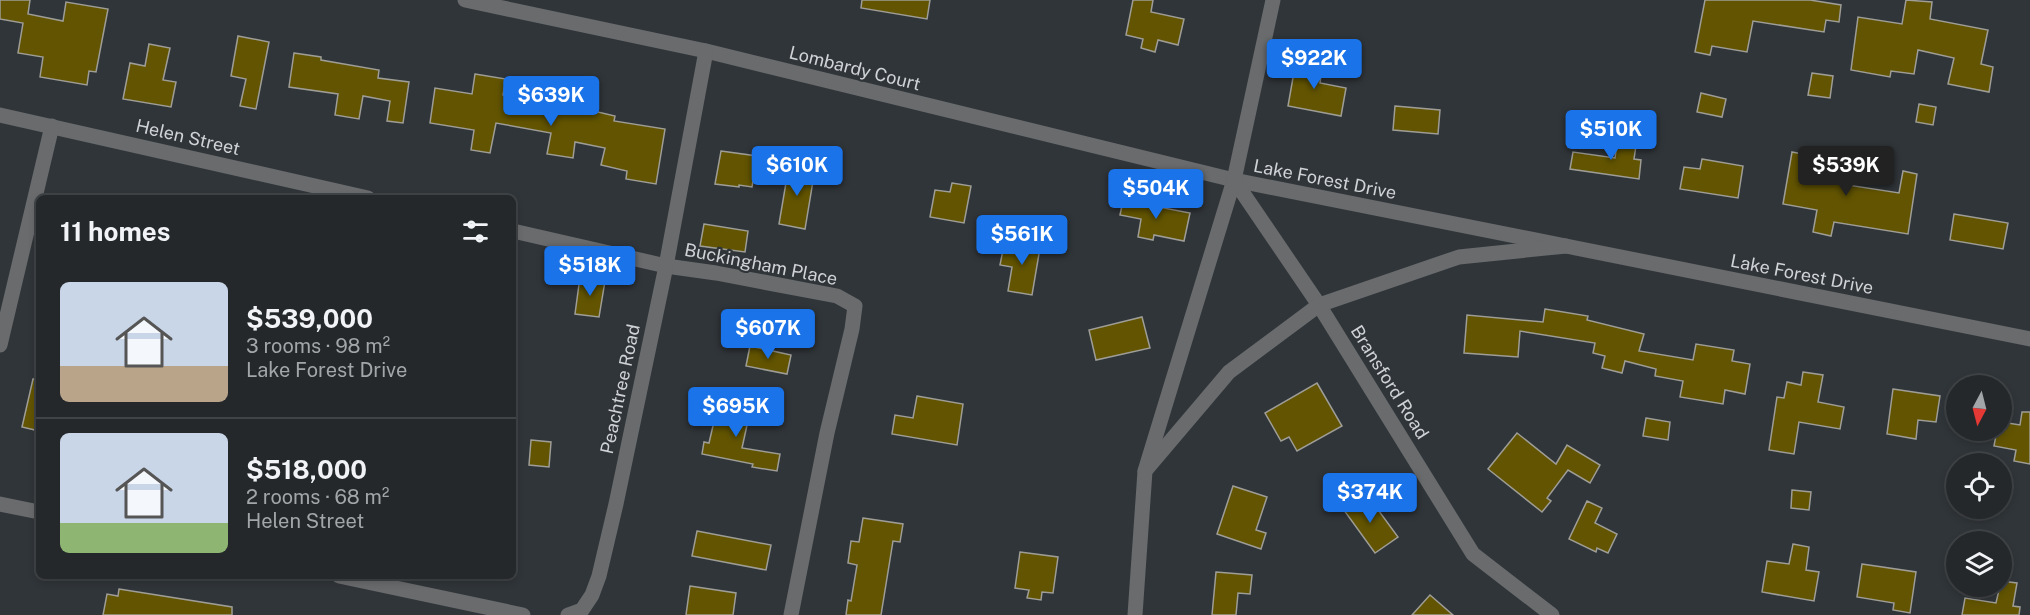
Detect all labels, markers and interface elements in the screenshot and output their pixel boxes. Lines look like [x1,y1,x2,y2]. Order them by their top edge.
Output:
pin: $922K [1272,39,1356,90]
street label: Lombardy Court [787,42,923,94]
text: $922K [1281,46,1347,70]
pin: $639K [509,76,593,127]
text: $639K [517,83,585,107]
pin: $510K [1569,110,1653,161]
street label: Helen Street [134,115,242,159]
text: $510K [1580,117,1642,141]
pin: $610K [755,146,839,197]
pin: $539K [1804,146,1888,197]
text: $610K [766,153,828,177]
text: $539K [1812,153,1880,177]
street label: Lake Forest Drive [1252,155,1398,203]
pin: $504K [1114,169,1198,220]
text: $504K [1122,176,1190,200]
icon: filters [459,215,492,248]
pin: $561K [980,215,1064,266]
text: 11 homes [60,216,170,247]
text: $561K [990,222,1054,246]
street label: Buckingham Place [683,239,839,289]
pin: $518K [548,246,632,297]
street label: Lake Forest Drive [1729,250,1875,298]
text: $518K [558,253,622,277]
text: $539,000 [246,303,373,334]
icon: home [108,306,180,378]
pin: $607K [726,309,810,360]
text: $607K [735,316,801,340]
street label: Bransford Road [1347,321,1433,443]
street label: Peachtree Road [596,322,644,456]
text: 3 rooms · 98 m² [246,334,390,358]
text: Lake Forest Drive [246,358,407,382]
north arrow [1946,375,2012,441]
map controls [1946,375,2012,597]
pin: $695K [694,387,778,438]
text: $695K [702,394,770,418]
button: locate [1946,453,2012,519]
text: $518,000 [246,454,367,485]
icon: home [108,457,180,529]
pin: $374K [1328,473,1412,524]
text: $374K [1337,480,1403,504]
text: 2 rooms · 68 m² [246,485,389,509]
text: Helen Street [246,509,364,533]
button: layers [1946,531,2012,597]

